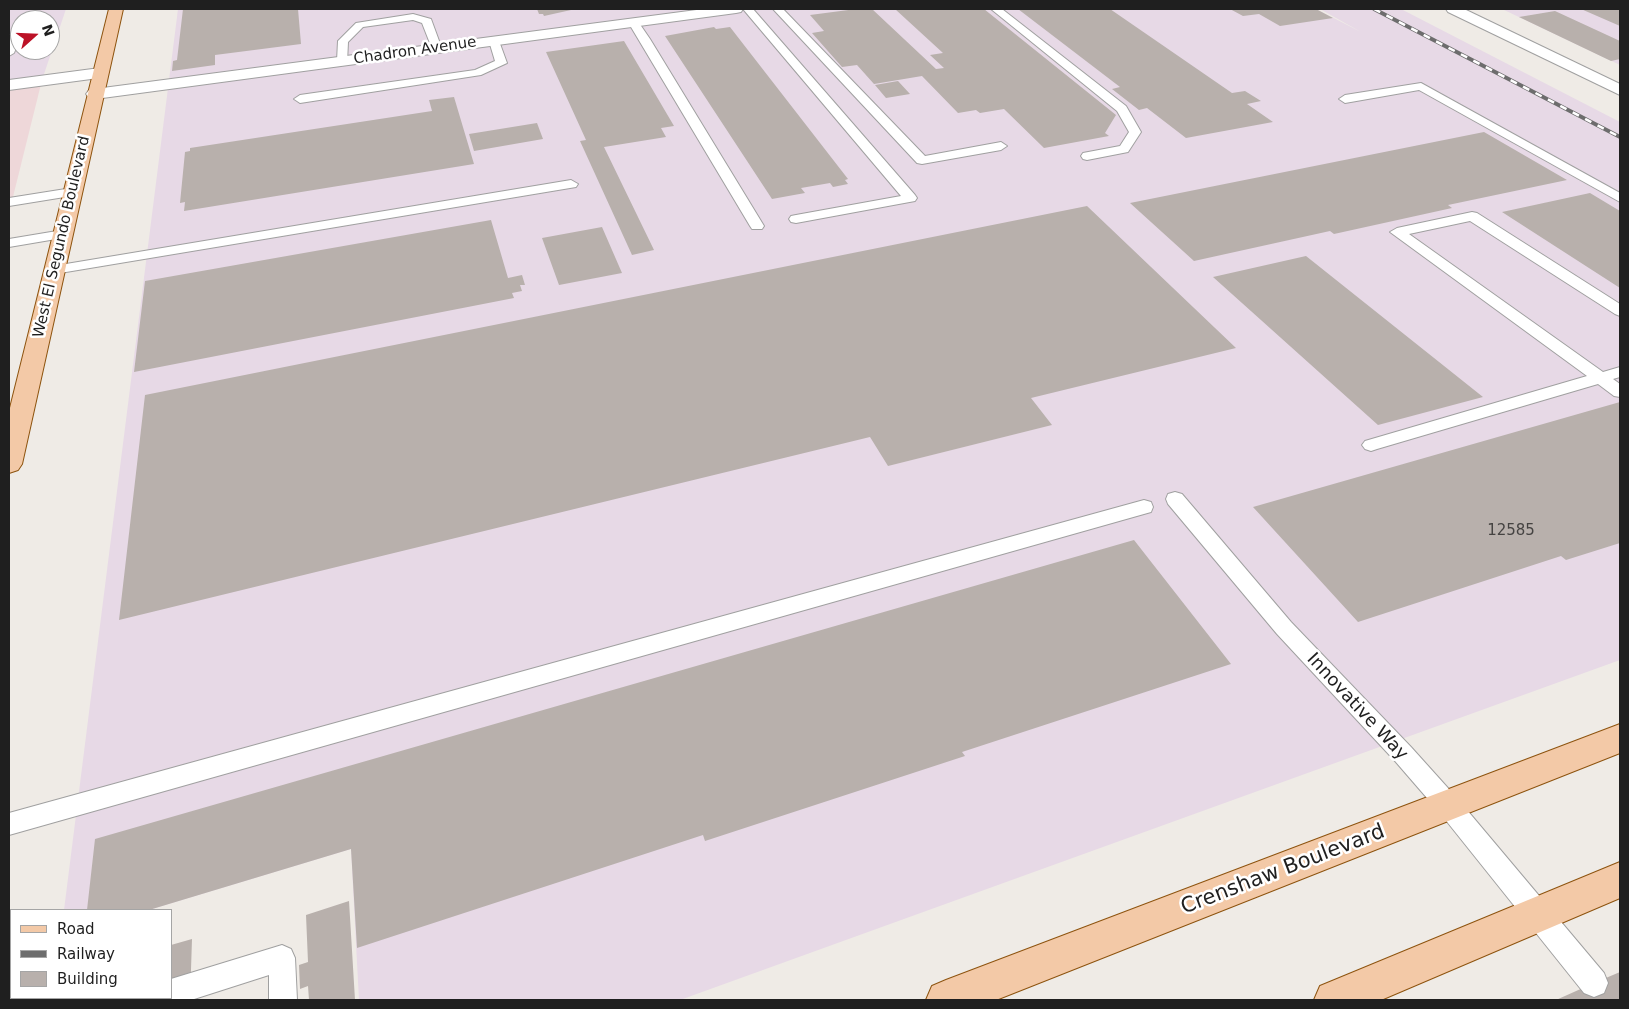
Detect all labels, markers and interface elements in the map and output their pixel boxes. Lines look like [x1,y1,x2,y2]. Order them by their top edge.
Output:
north arrow [10,10,60,60]
text: N [39,22,58,38]
street label: Chadron Avenue [352,33,478,69]
street label: West El Segundo Boulevard [30,134,94,340]
house number: 12585 [1487,522,1535,540]
street label: Innovative Way [1302,649,1412,765]
street label: Crenshaw Boulevard [1178,819,1388,921]
legend [10,909,172,999]
text: Road [57,920,95,938]
text: Railway [57,945,115,963]
text: Building [57,970,118,988]

